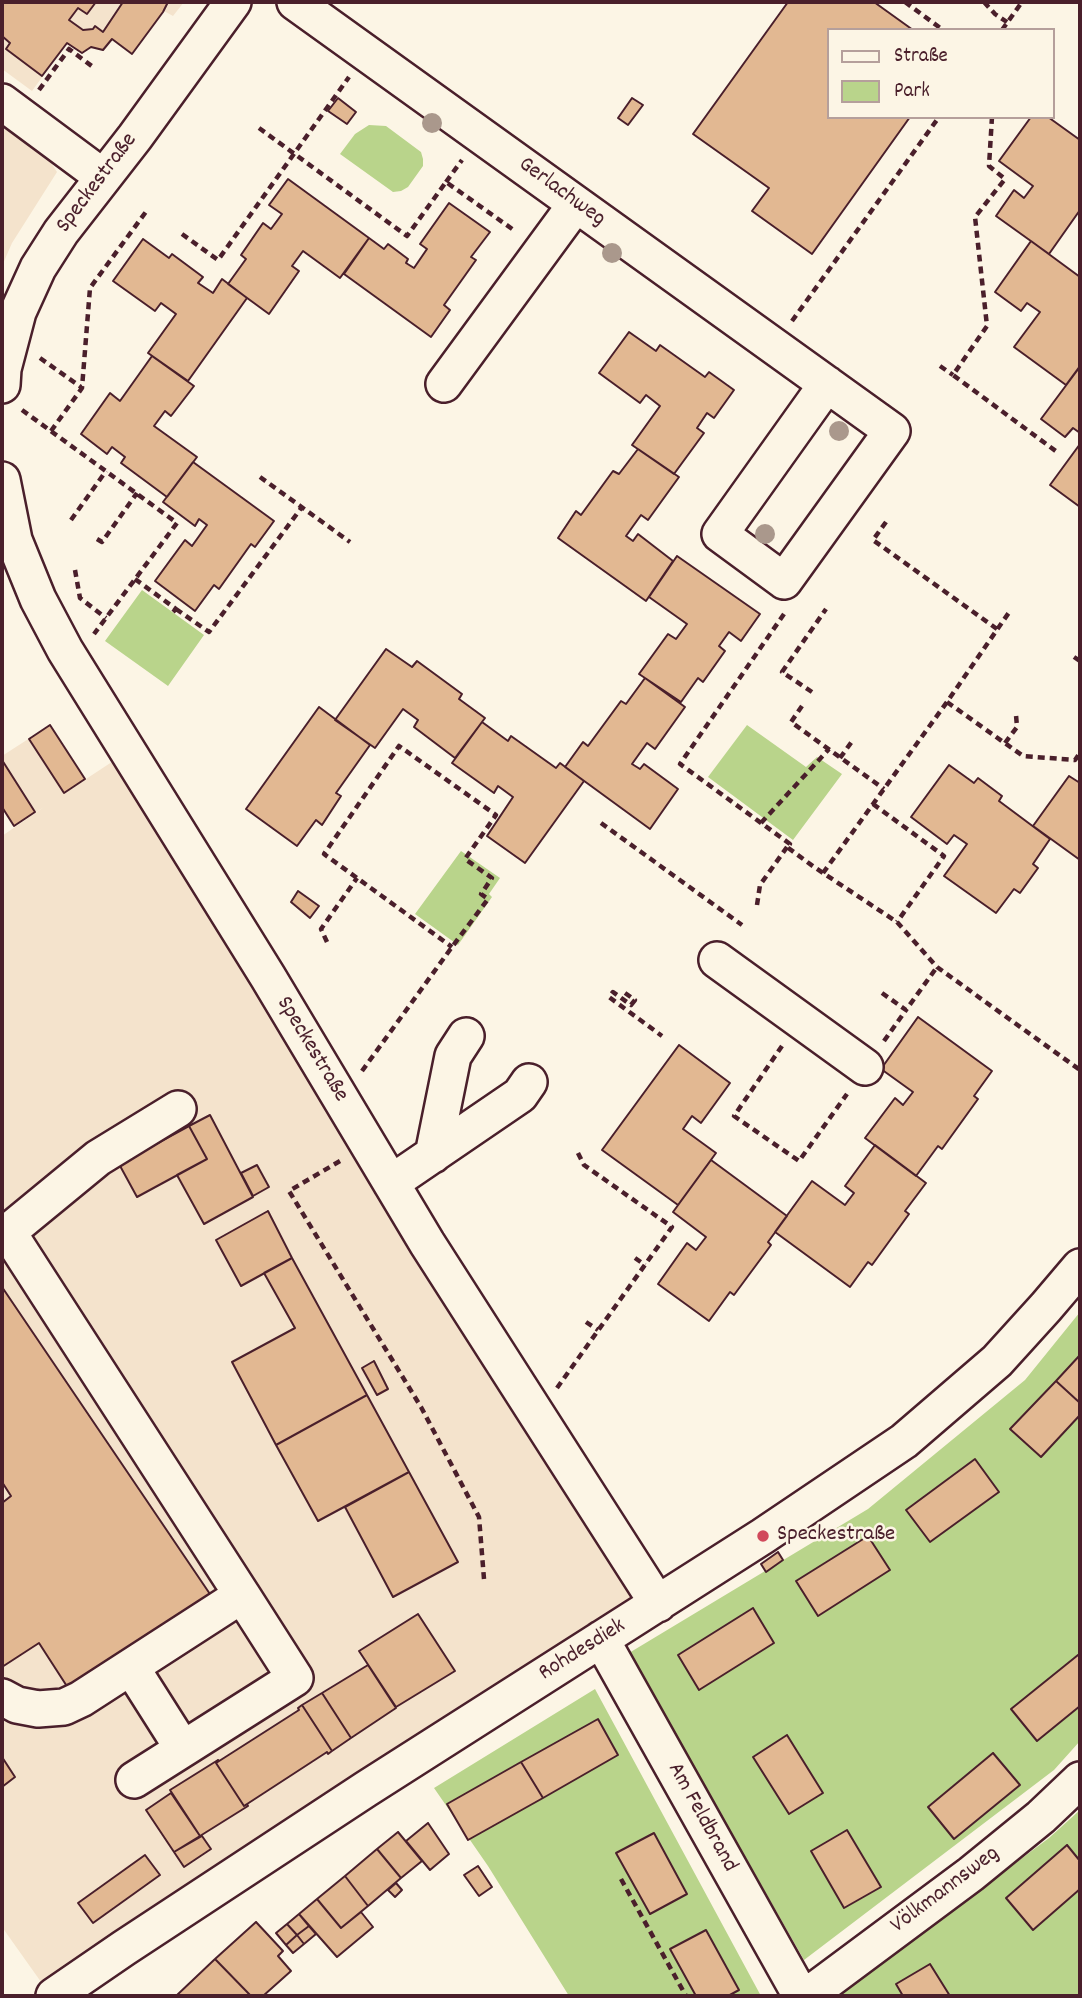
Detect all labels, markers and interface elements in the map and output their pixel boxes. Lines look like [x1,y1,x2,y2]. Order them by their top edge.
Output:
legend [827,28,1054,119]
text: Straße [894,42,948,72]
text: Park [894,77,930,107]
street label: Speckestraße [51,128,145,240]
street label: Gerlachweg [512,152,610,234]
street label: Speckestraße [269,992,353,1108]
place label: Speckestraße [777,1522,895,1550]
marker: Speckestraße [755,1528,771,1544]
street label: Rohdesdiek [535,1614,631,1688]
street label: Am Feldbrand [660,1758,742,1878]
street label: Völkmannsweg [886,1841,1006,1941]

